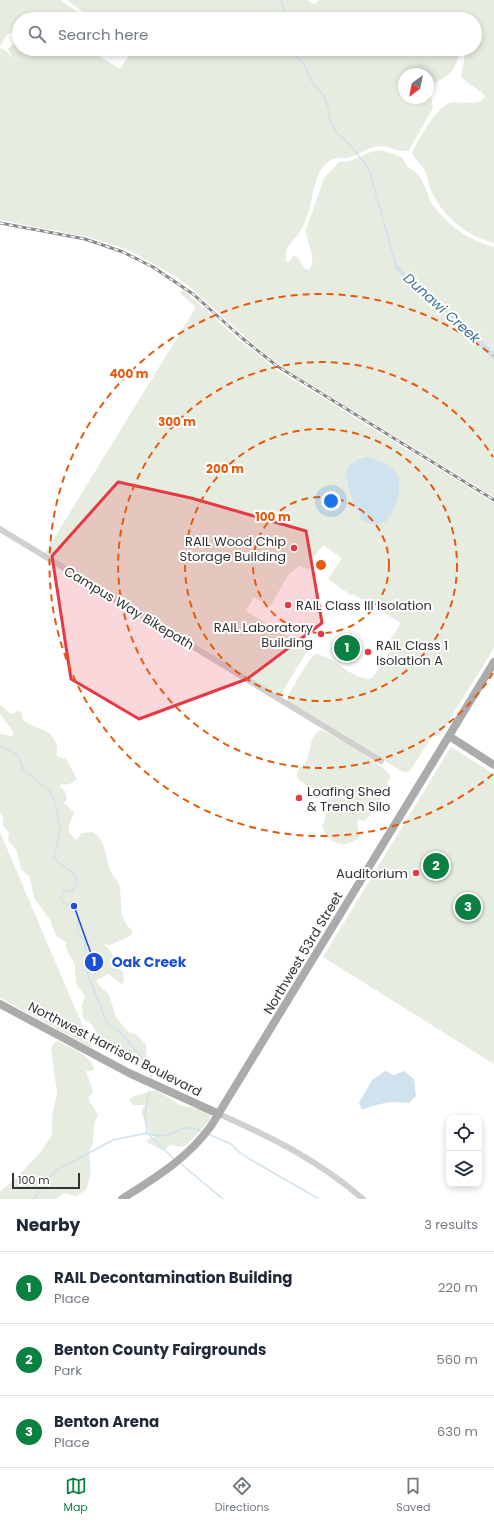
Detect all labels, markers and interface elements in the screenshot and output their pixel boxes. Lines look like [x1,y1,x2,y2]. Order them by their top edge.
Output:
search box [12,12,482,56]
icon: search [26,23,48,45]
text: Search here [58,24,148,45]
north arrow [398,68,434,104]
water label: Dunawi Creek [399,268,485,348]
text: 400 m [109,365,149,382]
text: 300 m [158,413,196,430]
text: 200 m [206,460,244,477]
your location [321,491,341,511]
text: 100 m [255,508,291,525]
place label: RAIL Wood Chip Storage Building [180,532,286,566]
marker: RAIL Wood Chip Storage Building [289,543,299,553]
centre of rings [314,558,328,572]
street label: Campus Way Bikepath [61,562,197,654]
place label: RAIL Class III Isolation [296,596,432,615]
marker: RAIL Class III Isolation [283,600,293,610]
place label: RAIL Laboratory Building [214,618,314,652]
marker: RAIL Laboratory Building [316,629,326,639]
pin: 1 [334,633,360,663]
place label: RAIL Class 1 Isolation A [376,636,448,670]
marker: RAIL Class 1 Isolation A [363,647,373,657]
place label: Loafing Shed & Trench Silo [307,782,391,816]
marker: Loafing Shed & Trench Silo [294,793,304,803]
pin: 2 [423,851,449,881]
place label: Auditorium [336,864,408,883]
marker: Auditorium [411,868,421,878]
street label: Northwest 53rd Street [259,888,347,1018]
pin: 3 [455,892,481,922]
callout: Oak Creek [84,949,194,975]
text: Oak Creek [112,952,187,972]
text: 1 [92,953,96,970]
street label: Northwest Harrison Boulevard [25,997,205,1101]
map controls [446,1115,482,1187]
button: locate [446,1115,482,1151]
button: layers [446,1151,482,1187]
scale bar [12,1171,80,1190]
text: 100 m [18,1172,50,1188]
text: Nearby [16,1213,80,1237]
text: 3 results [424,1215,478,1234]
text: RAIL Decontamination Building [54,1267,292,1288]
text: 1 [27,1278,31,1297]
text: 220 m [438,1278,478,1297]
text: Place [54,1289,89,1308]
text: Benton County Fairgrounds [54,1339,266,1360]
text: 2 [25,1350,33,1369]
text: 560 m [437,1350,478,1369]
text: Park [54,1361,82,1380]
text: Benton Arena [54,1411,159,1432]
text: 3 [25,1422,33,1441]
text: 630 m [437,1422,478,1441]
text: Place [54,1433,89,1452]
tab: Map [63,1475,88,1516]
tab: Directions [215,1475,269,1516]
tab: Saved [396,1475,431,1516]

